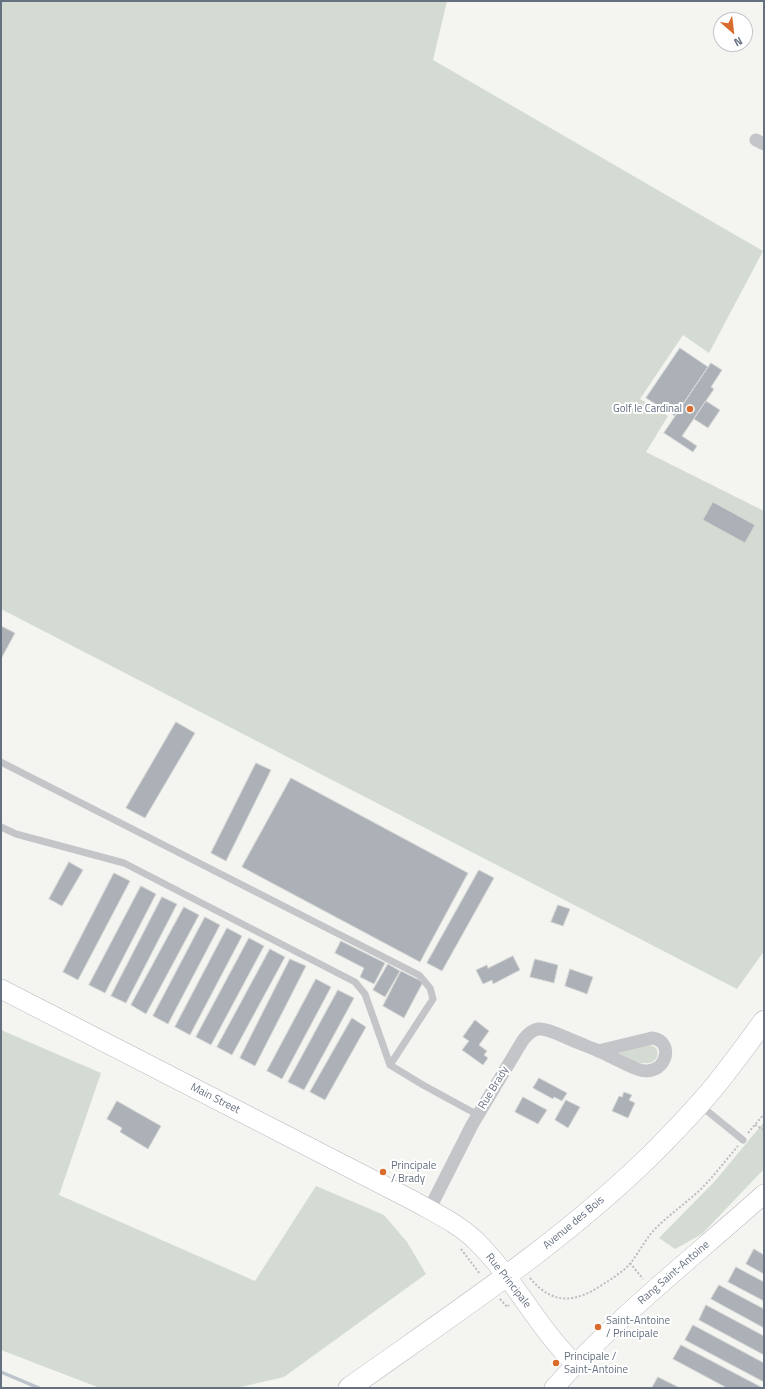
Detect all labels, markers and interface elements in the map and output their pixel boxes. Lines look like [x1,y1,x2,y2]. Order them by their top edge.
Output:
north arrow [713,12,753,52]
text: N [731,33,745,51]
place label: Golf le Cardinal [613,402,682,416]
marker: Golf le Cardinal [685,404,695,414]
street label: Rue Brady [476,1064,512,1112]
street label: Main Street [188,1081,242,1117]
place label: Principale / Brady [391,1159,436,1185]
marker: Principale / Brady [378,1167,388,1177]
street label: Avenue des Bois [541,1194,607,1252]
street label: Rang Saint-Antoine [636,1238,712,1308]
street label: Rue Principale [483,1251,533,1311]
place label: Saint-Antoine / Principale [606,1314,670,1340]
marker: Saint-Antoine / Principale [593,1322,603,1332]
place label: Principale / Saint-Antoine [564,1350,628,1376]
marker: Principale / Saint-Antoine [551,1358,561,1368]

